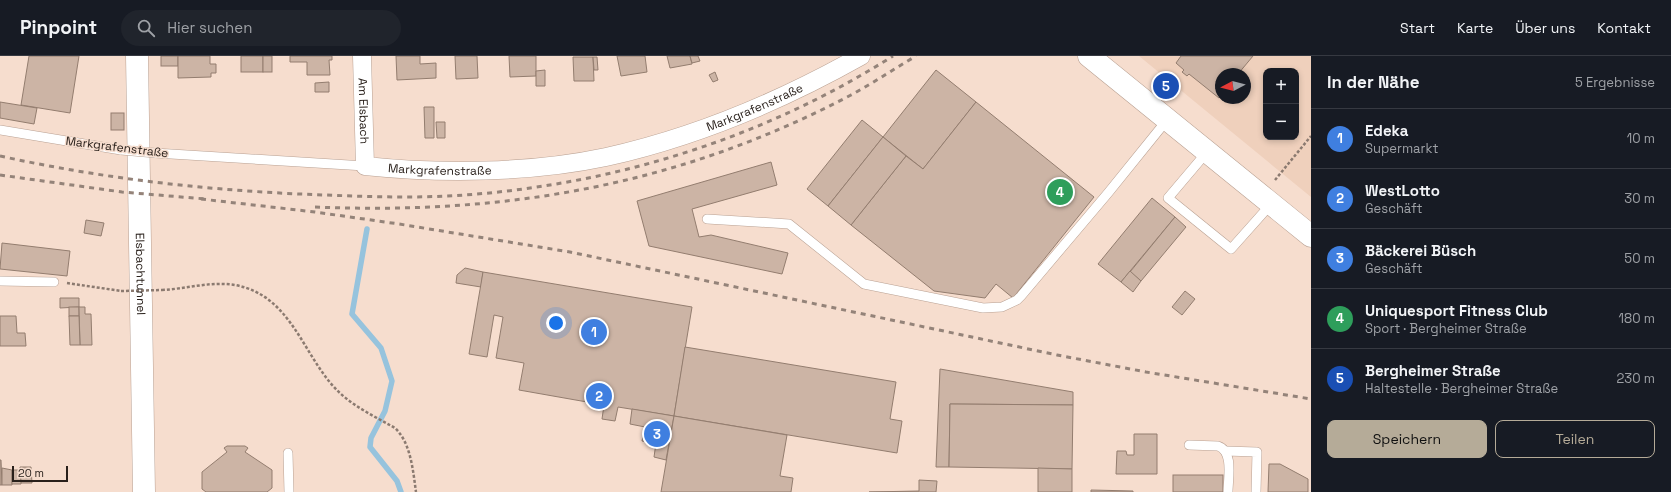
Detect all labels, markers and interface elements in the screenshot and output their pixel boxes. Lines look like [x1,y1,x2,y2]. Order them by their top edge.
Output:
search box [121,10,401,46]
text: Pinpoint [20,15,97,40]
icon: search [135,17,157,39]
text: Hier suchen [167,18,252,37]
text: Start [1400,19,1435,37]
text: Karte [1457,19,1493,37]
text: Über uns [1515,19,1575,37]
text: Kontakt [1597,19,1651,37]
north arrow [1215,68,1251,104]
map controls [1263,68,1299,140]
button: + [1263,68,1299,104]
pin: 5 [1153,71,1179,101]
text: In der Nähe [1327,71,1419,93]
text: 5 Ergebnisse [1575,74,1655,91]
street label: Am Elsbach [355,78,372,144]
street label: Markgrafenstraße [704,80,806,135]
button: − [1263,104,1299,140]
text: Edeka [1365,121,1409,140]
text: 1 [1337,130,1343,147]
text: 10 m [1627,130,1655,147]
street label: Markgrafenstraße [65,133,169,161]
text: Supermarkt [1365,140,1438,157]
street label: Markgrafenstraße [387,160,492,179]
pin: 4 [1047,177,1073,207]
text: WestLotto [1365,181,1440,200]
text: 2 [1336,190,1344,207]
text: 30 m [1624,190,1655,207]
text: Geschäft [1365,200,1422,217]
street label: Elsbachtunnel [132,233,149,315]
text: Bäckerei Büsch [1365,241,1476,260]
text: 3 [1336,250,1344,267]
text: 50 m [1624,250,1655,267]
text: Geschäft [1365,260,1422,277]
text: Uniquesport Fitness Club [1365,301,1548,320]
text: 4 [1336,310,1344,327]
text: 180 m [1619,310,1655,327]
your location [546,313,566,333]
pin: 1 [581,317,607,347]
text: Sport · Bergheimer Straße [1365,320,1527,337]
text: Bergheimer Straße [1365,361,1501,380]
text: 5 [1336,370,1344,387]
text: 230 m [1617,370,1655,387]
text: Haltestelle · Bergheimer Straße [1365,380,1558,397]
pin: 2 [586,381,612,411]
pin: 3 [644,419,670,449]
button: Speichern [1327,420,1487,458]
button: Teilen [1495,420,1655,458]
scale bar [12,464,68,483]
text: 20 m [18,466,44,480]

